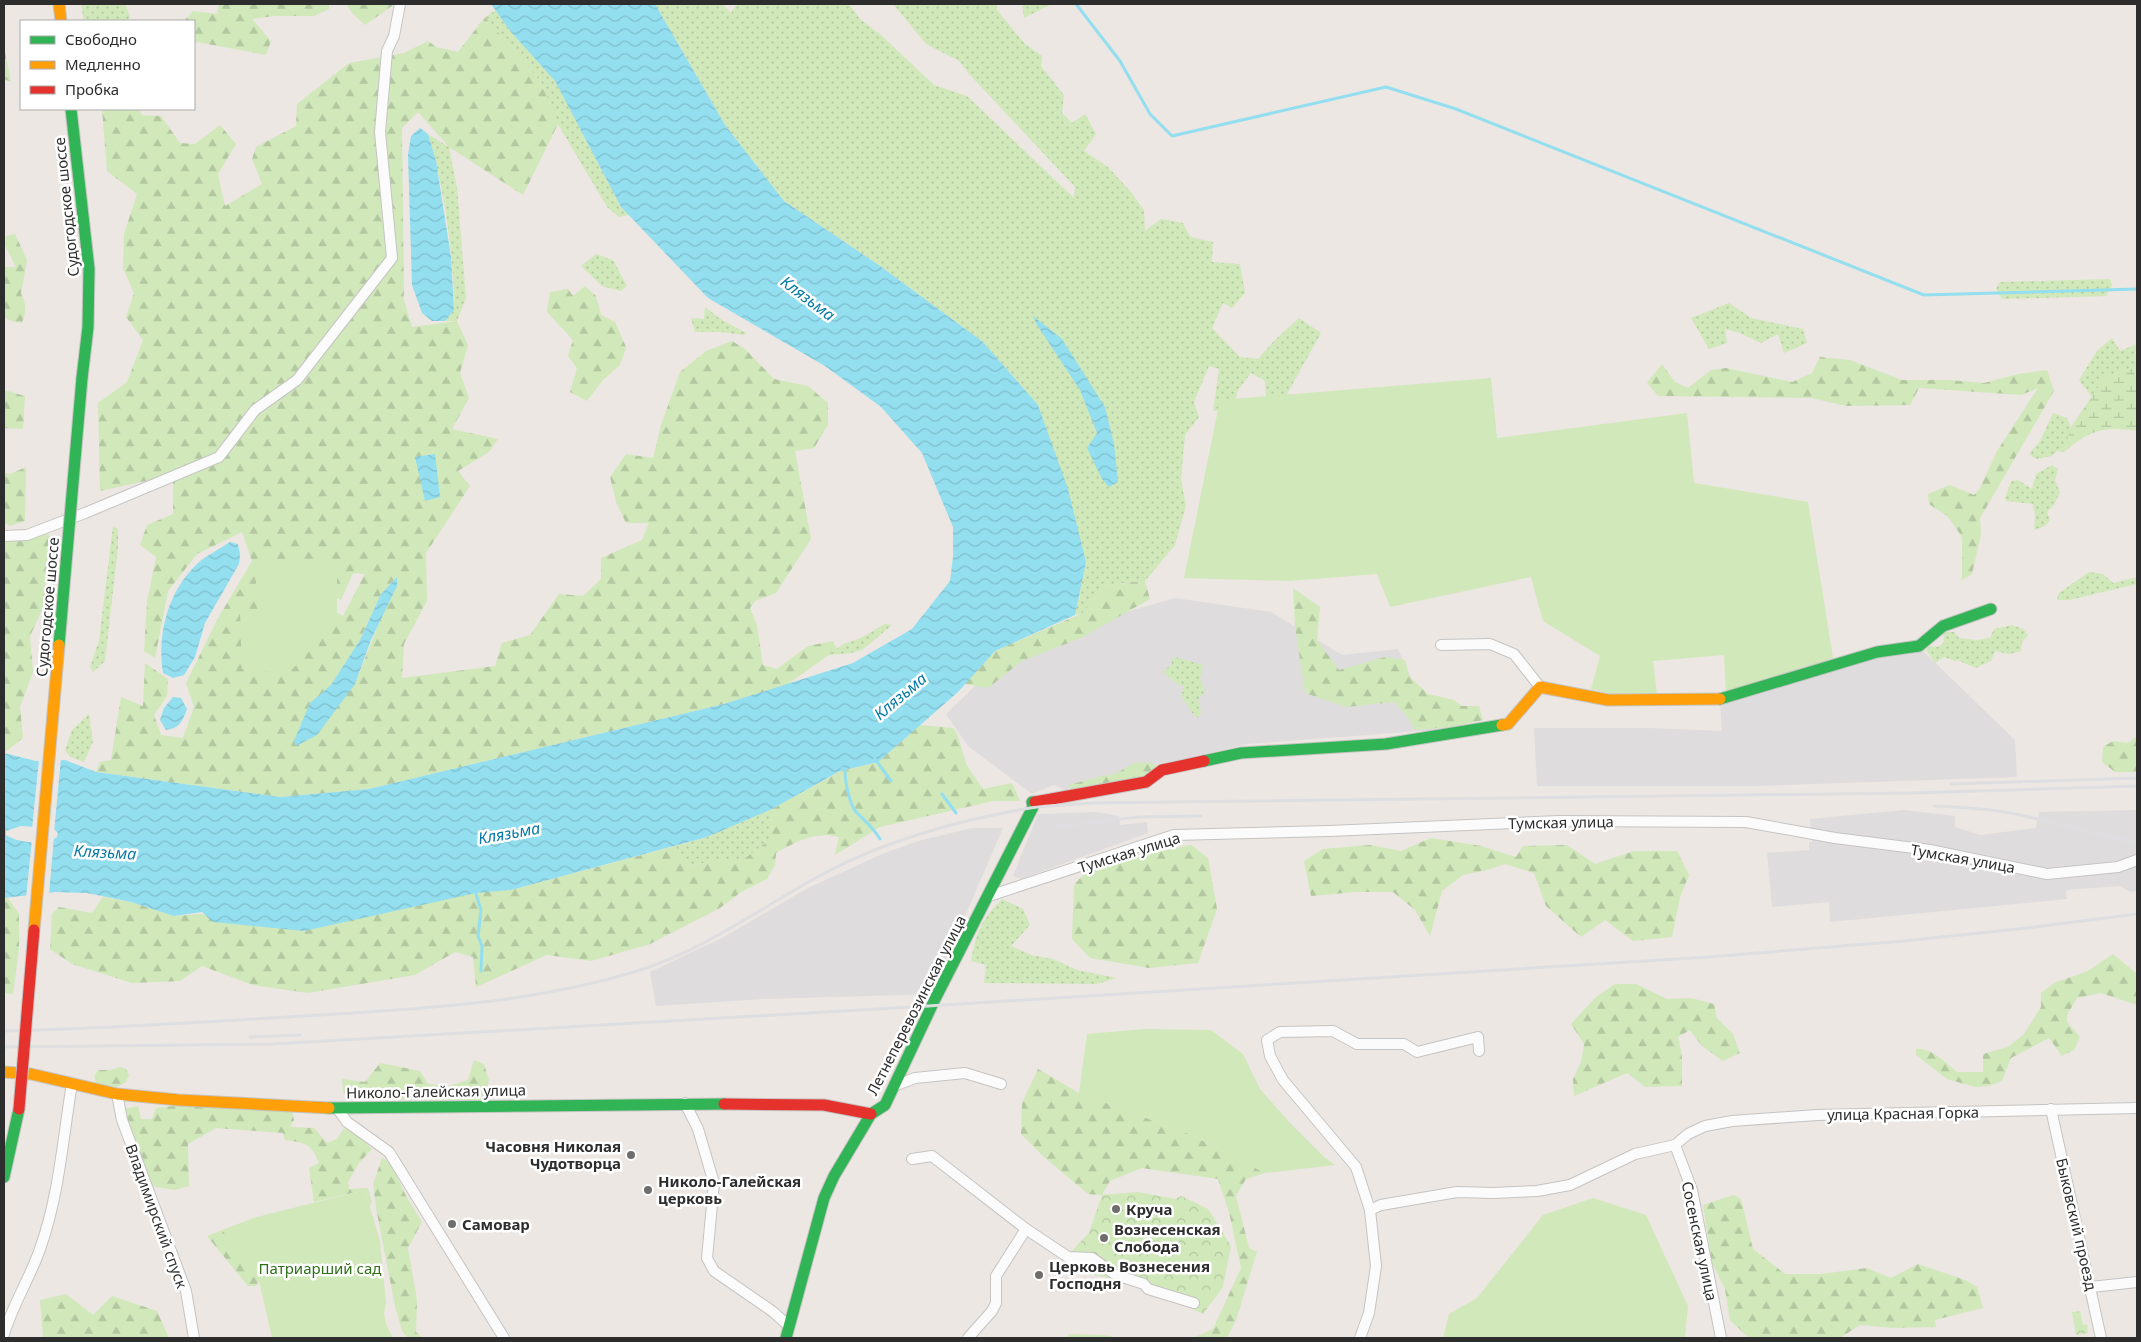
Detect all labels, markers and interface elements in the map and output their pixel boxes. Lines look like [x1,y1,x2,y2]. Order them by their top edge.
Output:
legend [20,20,195,110]
text: Свободно [65,29,137,49]
text: Медленно [65,54,141,74]
text: Пробка [65,79,119,99]
street label: Судогодское шоссе [49,136,83,278]
water label: Клязьма [776,270,840,326]
street label: Судогодское шоссе [31,536,63,678]
water label: Клязьма [869,667,931,725]
street label: Тумская улица [1508,811,1614,833]
water label: Клязьма [476,817,542,849]
street label: Тумская улица [1076,827,1182,877]
water label: Клязьма [73,839,137,865]
street label: Тумская улица [1909,839,2017,877]
street label: Летнеперевозинская улица [862,912,970,1098]
street label: Николо-Галейская улица [346,1079,526,1103]
street label: улица Красная Горка [1827,1102,1979,1124]
place label: Часовня Николая Чудотворца [485,1136,621,1173]
street label: Владимирский спуск [122,1141,192,1291]
marker: Часовня Николая Чудотворца [625,1149,637,1161]
street label: Быковский проезд [2052,1156,2102,1292]
place label: Николо-Галейская церковь [658,1171,801,1208]
street label: Сосенская улица [1678,1179,1722,1303]
marker: Николо-Галейская церковь [642,1184,654,1196]
place label: Круча [1126,1199,1173,1219]
marker: Круча [1110,1203,1122,1215]
place label: Самовар [462,1214,530,1234]
marker: Самовар [446,1218,458,1230]
place label: Вознесенская Слобода [1114,1219,1221,1256]
marker: Вознесенская Слобода [1098,1232,1110,1244]
place label: Церковь Вознесения Господня [1049,1256,1210,1293]
park label: Патриарший сад [259,1258,381,1278]
marker: Церковь Вознесения Господня [1033,1269,1045,1281]

